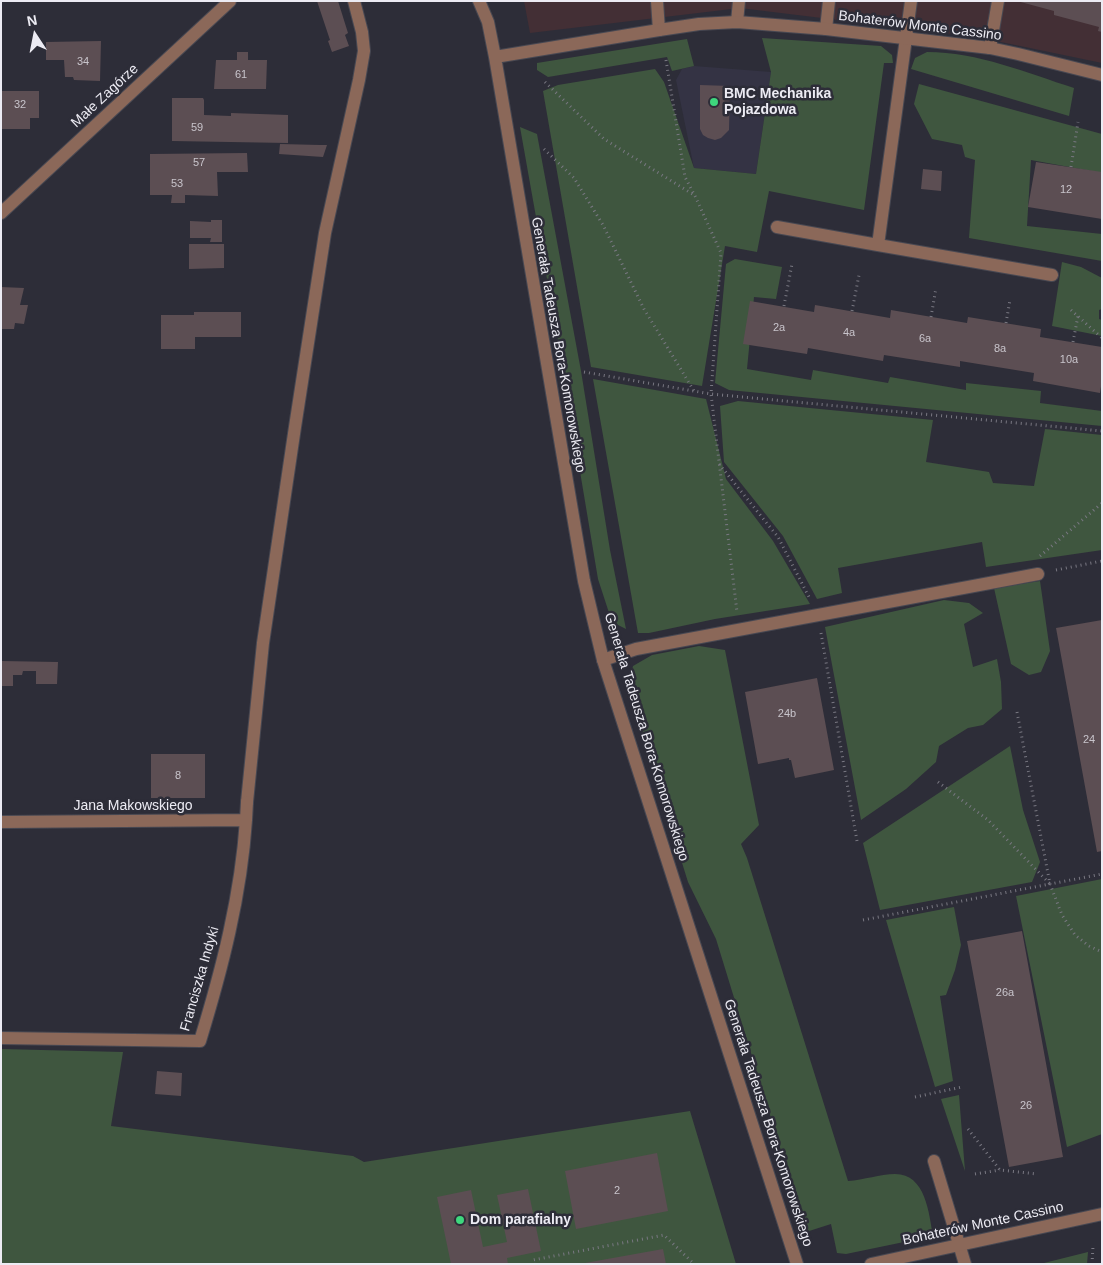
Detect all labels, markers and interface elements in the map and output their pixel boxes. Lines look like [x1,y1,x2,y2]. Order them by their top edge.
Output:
street label: Bohaterów Monte Cassino [837,8,1003,44]
north arrow [10,10,60,60]
text: N [26,11,39,29]
house number: 34 [77,55,89,69]
street label: Małe Zagórze [68,61,142,131]
house number: 61 [235,68,247,82]
place label: BMC Mechanika Pojazdowa [724,86,831,118]
marker: BMC Mechanika Pojazdowa [708,96,720,108]
house number: 32 [14,98,26,112]
house number: 59 [191,121,203,135]
house number: 57 [193,156,205,170]
house number: 53 [171,177,183,191]
house number: 12 [1060,183,1072,197]
street label: Generała Tadeusza Bora-Komorowskiego [527,216,589,474]
house number: 2a [773,321,785,335]
house number: 4a [843,326,855,340]
house number: 6a [919,332,931,346]
house number: 8a [994,342,1006,356]
house number: 10a [1060,353,1078,367]
street label: Generała Tadeusza Bora-Komorowskiego [600,611,692,863]
house number: 24b [778,707,796,721]
house number: 24 [1083,733,1095,747]
house number: 8 [175,769,181,783]
street label: Jana Makowskiego [73,798,193,814]
street label: Franciszka Indyki [177,925,223,1033]
house number: 26a [996,986,1014,1000]
street label: Generała Tadeusza Bora-Komorowskiego [720,997,816,1249]
house number: 26 [1020,1099,1032,1113]
house number: 2 [614,1184,620,1198]
street label: Bohaterów Monte Cassino [901,1199,1065,1249]
place label: Dom parafialny [470,1212,571,1228]
marker: Dom parafialny [454,1214,466,1226]

